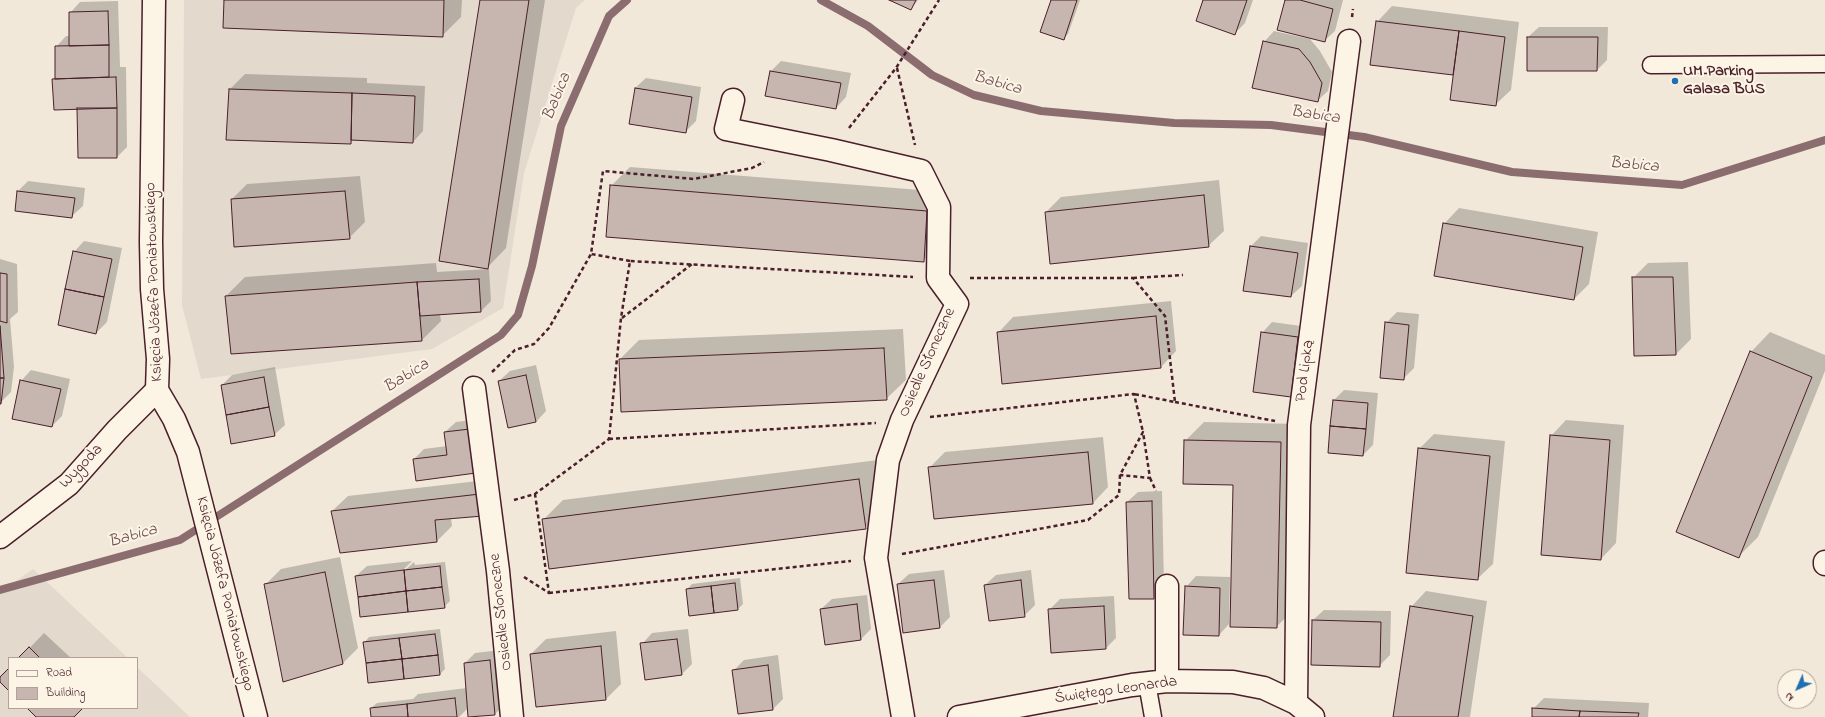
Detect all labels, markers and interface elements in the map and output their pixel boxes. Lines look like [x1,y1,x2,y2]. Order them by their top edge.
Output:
place label: UM Parking Galasa BUS [1683,62,1765,100]
water label: Babica [970,67,1024,101]
water label: Babica [539,70,577,124]
marker: UM Parking Galasa BUS [1670,76,1680,86]
water label: Babica [1289,102,1341,130]
water label: Babica [1609,154,1659,178]
street label: Księcia Józefa Poniatowskiego [142,182,168,382]
street label: Osiedle Słoneczne [895,305,961,421]
street label: Pod Lipką [1293,339,1319,403]
water label: Babica [381,355,433,399]
street label: Wygoda [56,441,108,493]
street label: Księcia Józefa Poniatowskiego [191,495,257,693]
water label: Babica [106,520,160,554]
street label: Osiedle Słoneczne [486,552,518,672]
legend [8,657,138,709]
text: Road [46,664,72,682]
north arrow [1777,669,1817,709]
street label: Świętego Leonarda [1054,673,1178,709]
text: Building [46,684,85,702]
text: N [1781,688,1798,705]

